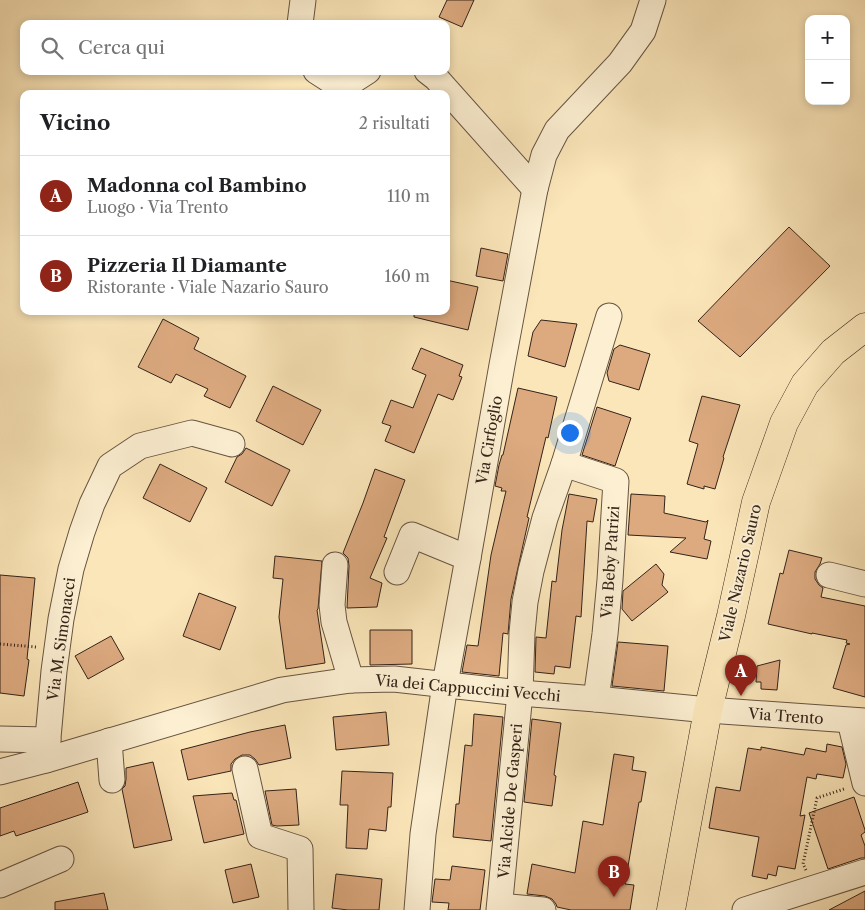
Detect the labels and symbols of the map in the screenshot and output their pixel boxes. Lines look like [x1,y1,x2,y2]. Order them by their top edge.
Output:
street label: Via Cirfoglio [472,394,506,487]
your location [557,420,583,446]
street label: Viale Nazario Sauro [715,502,765,645]
street label: Via Beby Patrizi [597,505,623,620]
street label: Via M. Simonacci [43,576,79,703]
pin: A [725,655,757,696]
street label: Via dei Cappuccini Vecchi [374,670,562,706]
street label: Via Trento [747,704,824,728]
street label: Via Alcide De Gasperi [494,722,526,880]
pin: B [598,856,630,897]

